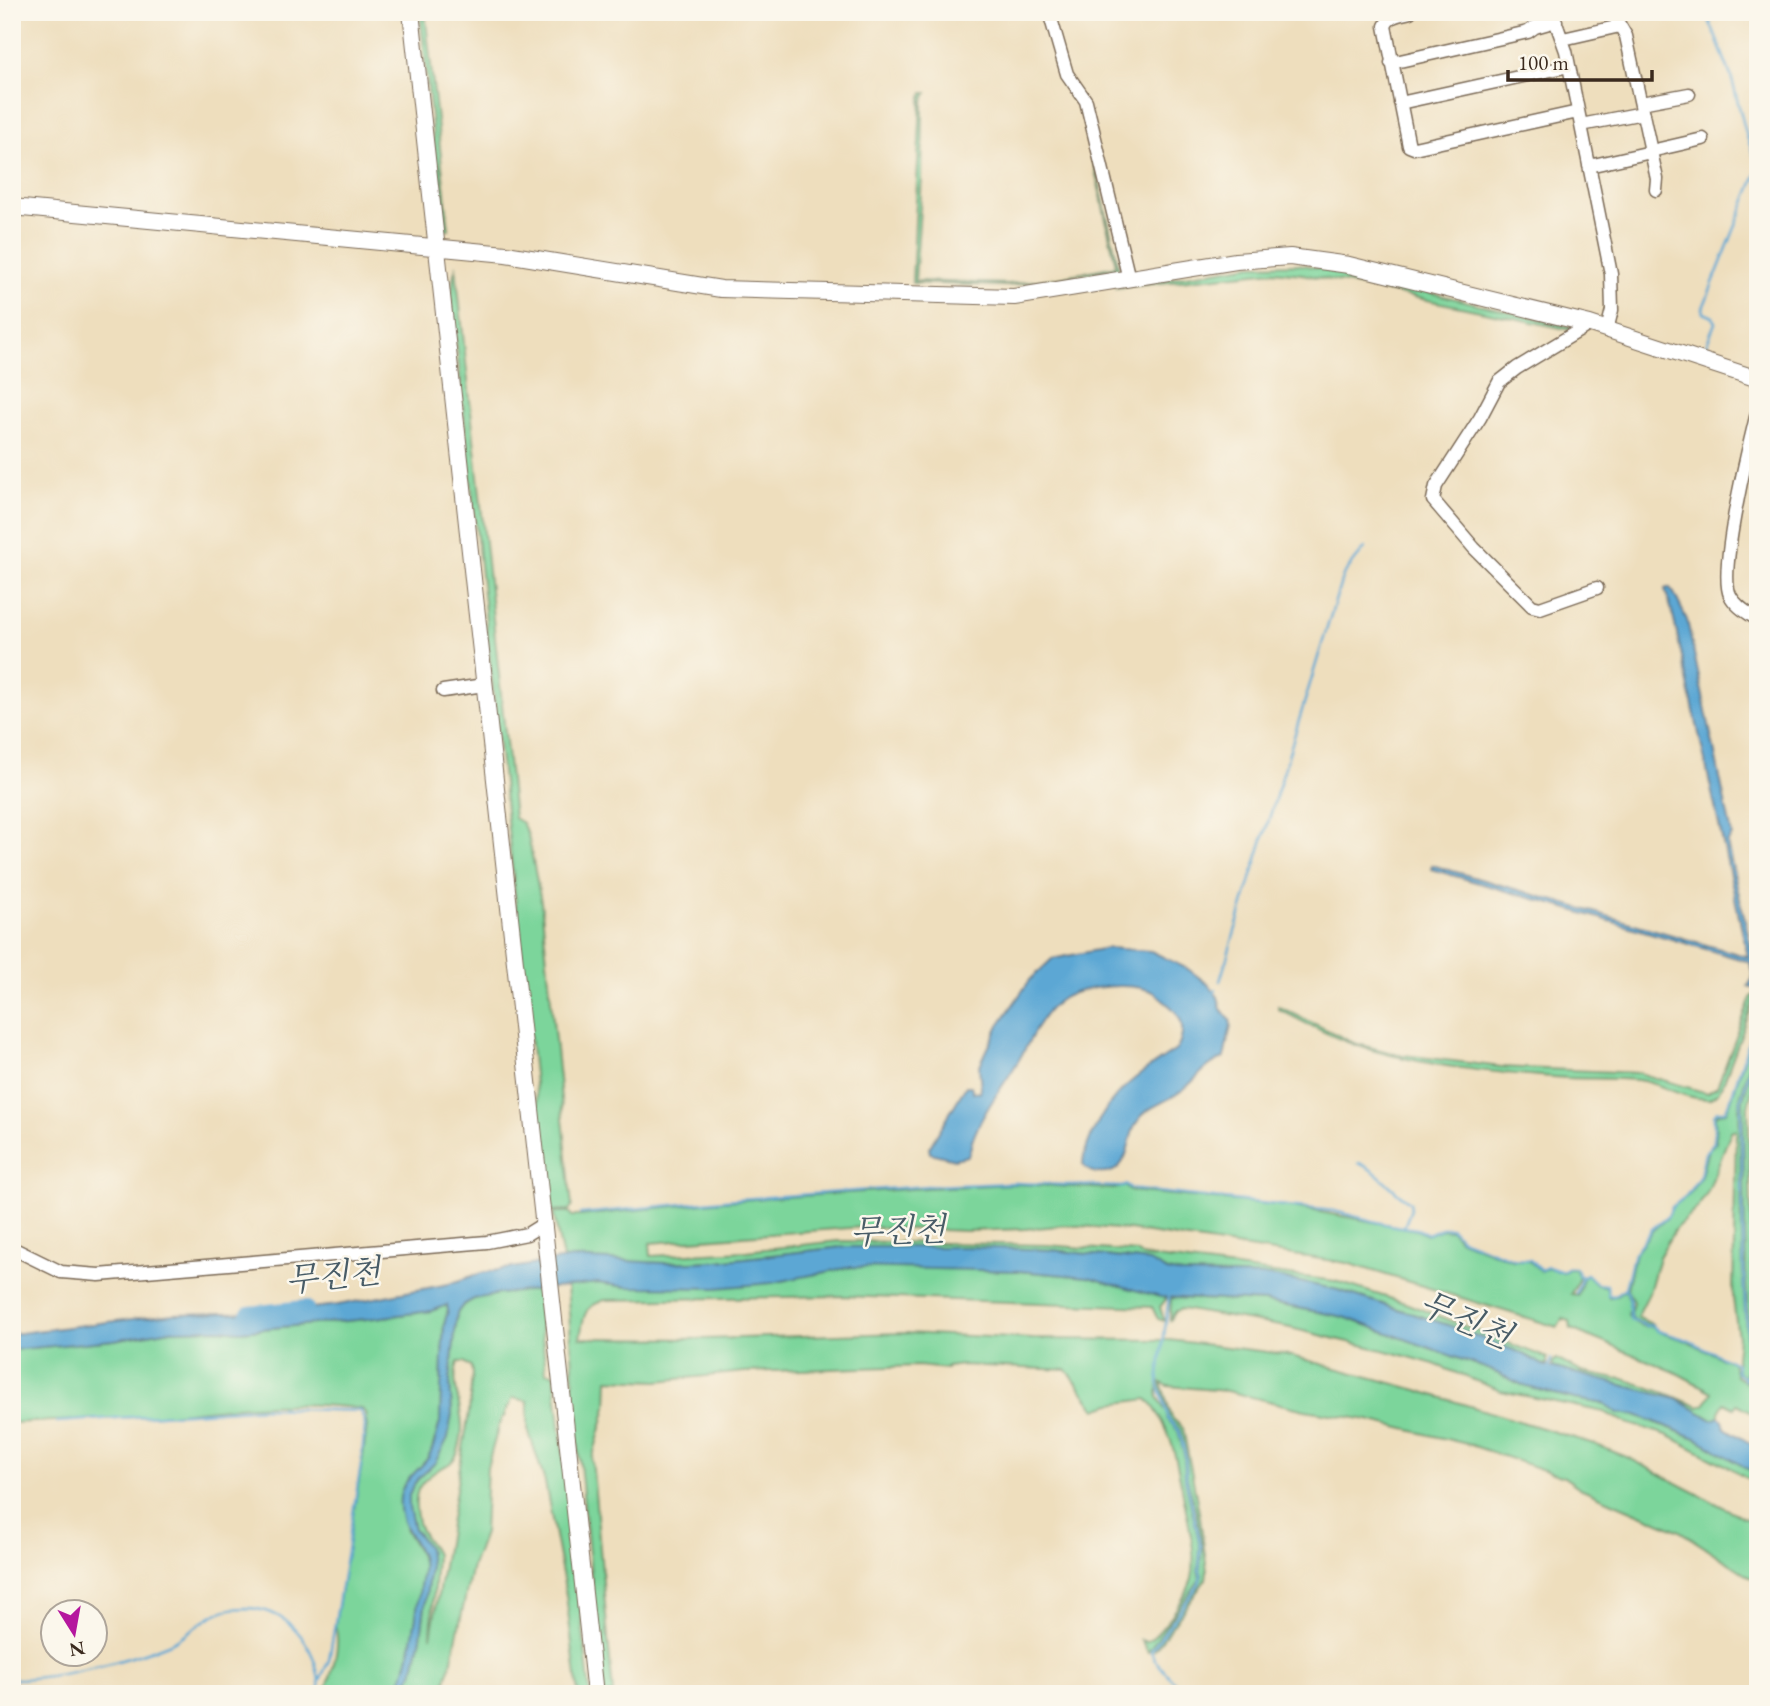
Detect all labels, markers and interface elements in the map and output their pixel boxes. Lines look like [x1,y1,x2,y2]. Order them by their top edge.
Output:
scale bar [1508,38,1651,82]
text: 100 m [1518,49,1569,76]
water label: 무진천 [849,1207,949,1254]
water label: 무진천 [283,1249,385,1302]
water label: 무진천 [1413,1281,1520,1359]
north arrow [38,1598,108,1668]
text: N [67,1635,87,1663]

